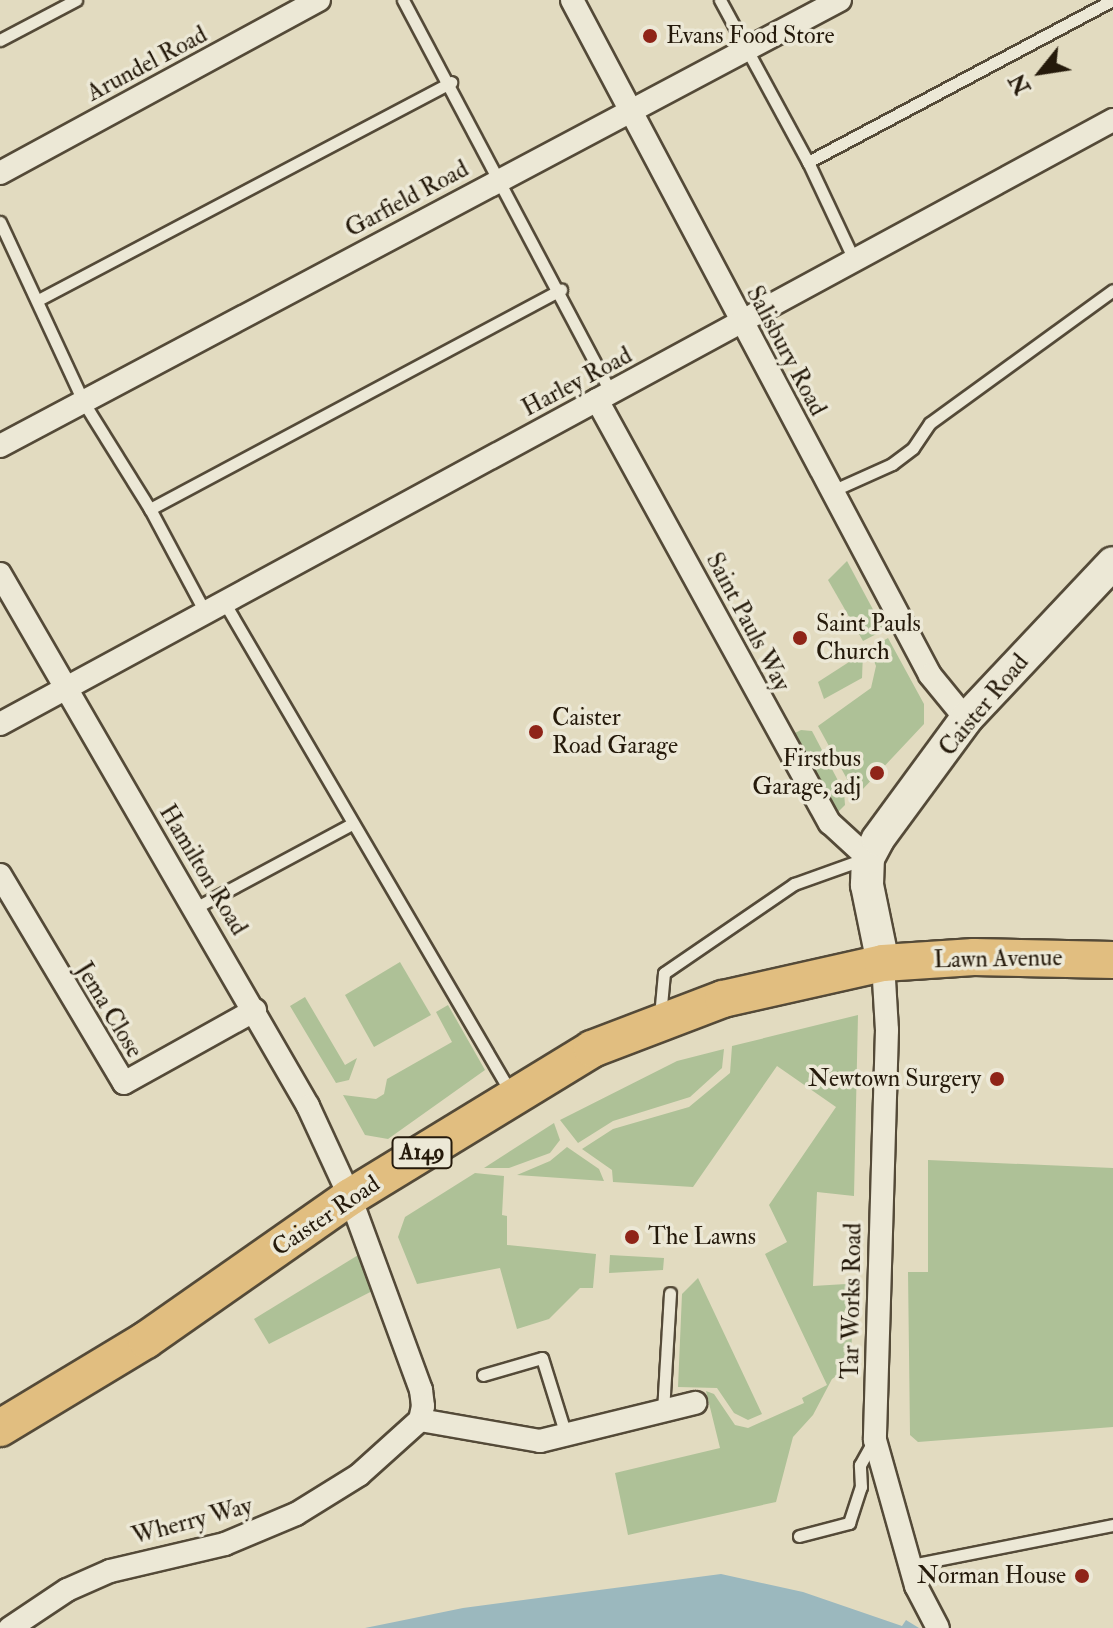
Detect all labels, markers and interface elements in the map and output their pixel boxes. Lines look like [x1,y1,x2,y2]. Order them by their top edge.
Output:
street label: Arundel Road [82,20,212,108]
place label: Evans Food Store [666,22,834,50]
marker: Evans Food Store [641,27,659,45]
north arrow [1001,32,1081,112]
text: N [1003,68,1037,100]
street label: Garfield Road [341,155,473,243]
street label: Salisbury Road [740,281,832,421]
street label: Harley Road [517,341,637,423]
street label: Saint Pauls Way [700,548,796,696]
place label: Saint Pauls Church [816,610,921,666]
marker: Saint Pauls Church [791,629,809,647]
street label: Caister Road [933,648,1035,762]
place label: Caister Road Garage [552,704,678,760]
marker: Caister Road Garage [527,723,545,741]
place label: Firstbus Garage, adj [752,745,861,801]
marker: Firstbus Garage, adj [868,764,886,782]
street label: Hamilton Road [153,799,253,941]
street label: Lawn Avenue [933,943,1063,975]
street label: Jema Close [69,957,149,1063]
place label: Newtown Surgery [808,1065,981,1093]
marker: Newtown Surgery [988,1070,1006,1088]
road number: A149 [390,1135,454,1171]
street label: Caister Road [267,1169,385,1263]
place label: The Lawns [648,1223,756,1251]
street label: Tar Works Road [836,1223,868,1379]
marker: The Lawns [623,1228,641,1246]
street label: Wherry Way [129,1491,255,1551]
place label: Norman House [917,1562,1066,1590]
marker: Norman House [1073,1567,1091,1585]

